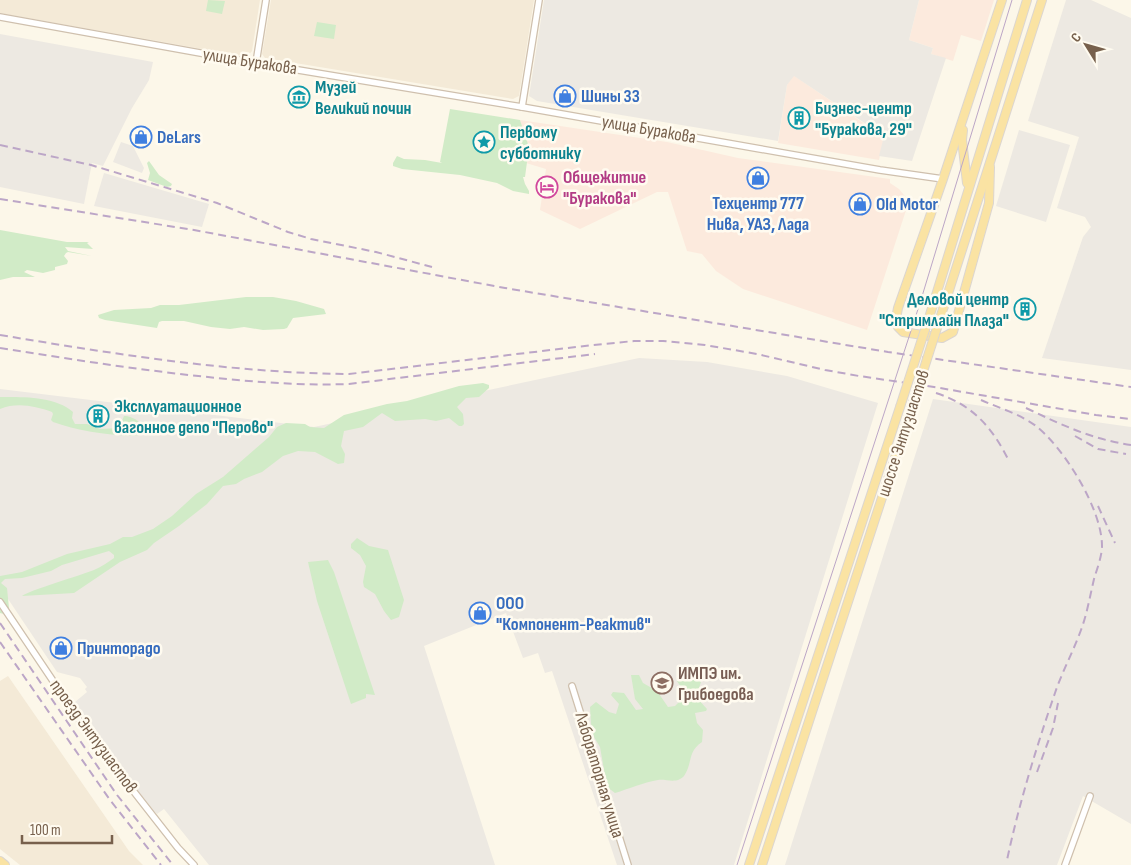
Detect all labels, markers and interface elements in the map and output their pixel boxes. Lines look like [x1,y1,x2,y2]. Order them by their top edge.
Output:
north arrow [1061,20,1111,70]
text: С [1067,29,1085,45]
street label: улица Буракова [201,44,299,79]
place label: Музей Великий почин [315,77,412,119]
shop icon: Шины 33 [553,84,577,108]
museum icon: Музей Великий почин [287,85,311,109]
place label: Шины 33 [581,86,640,107]
place label: Бизнес-центр "Буракова, 29" [815,98,912,140]
building icon: Бизнес-центр "Буракова, 29" [787,106,811,130]
street label: улица Буракова [600,111,698,148]
place label: Первому субботнику [500,122,582,164]
shop icon: DeLars [129,125,153,149]
place label: DeLars [157,127,201,148]
place icon: Первому субботнику [472,130,496,154]
shop icon: Техцентр 777 Нива, УАЗ, Лада [746,166,770,190]
place label: Общежитие "Буракова" [563,167,646,209]
hotel icon: Общежитие "Буракова" [535,175,559,199]
shop icon: Old Motor [848,192,872,216]
place label: Техцентр 777 Нива, УАЗ, Лада [707,193,809,235]
place label: Old Motor [876,194,939,215]
place label: Деловой центр "Стримлайн Плаза" [879,289,1009,331]
building icon: Деловой центр "Стримлайн Плаза" [1013,297,1037,321]
street label: шоссе Энтузиастов [873,367,934,499]
place label: Эксплуатационное вагонное депо "Перово" [114,396,273,438]
building icon: Эксплуатационное вагонное депо "Перово" [86,404,110,428]
place label: ООО "Компонент-Реактив" [496,593,651,635]
shop icon: ООО "Компонент-Реактив" [468,601,492,625]
shop icon: Принторадо [49,636,73,660]
place label: Принторадо [77,638,161,659]
place label: ИМПЭ им. Грибоедова [678,663,754,705]
school or university icon: ИМПЭ им. Грибоедова [650,671,674,695]
street label: проезд Энтузиастов [45,675,142,797]
street label: Лабораторная улица [570,709,629,840]
scale bar [22,812,112,844]
text: 100 m [30,821,61,840]

